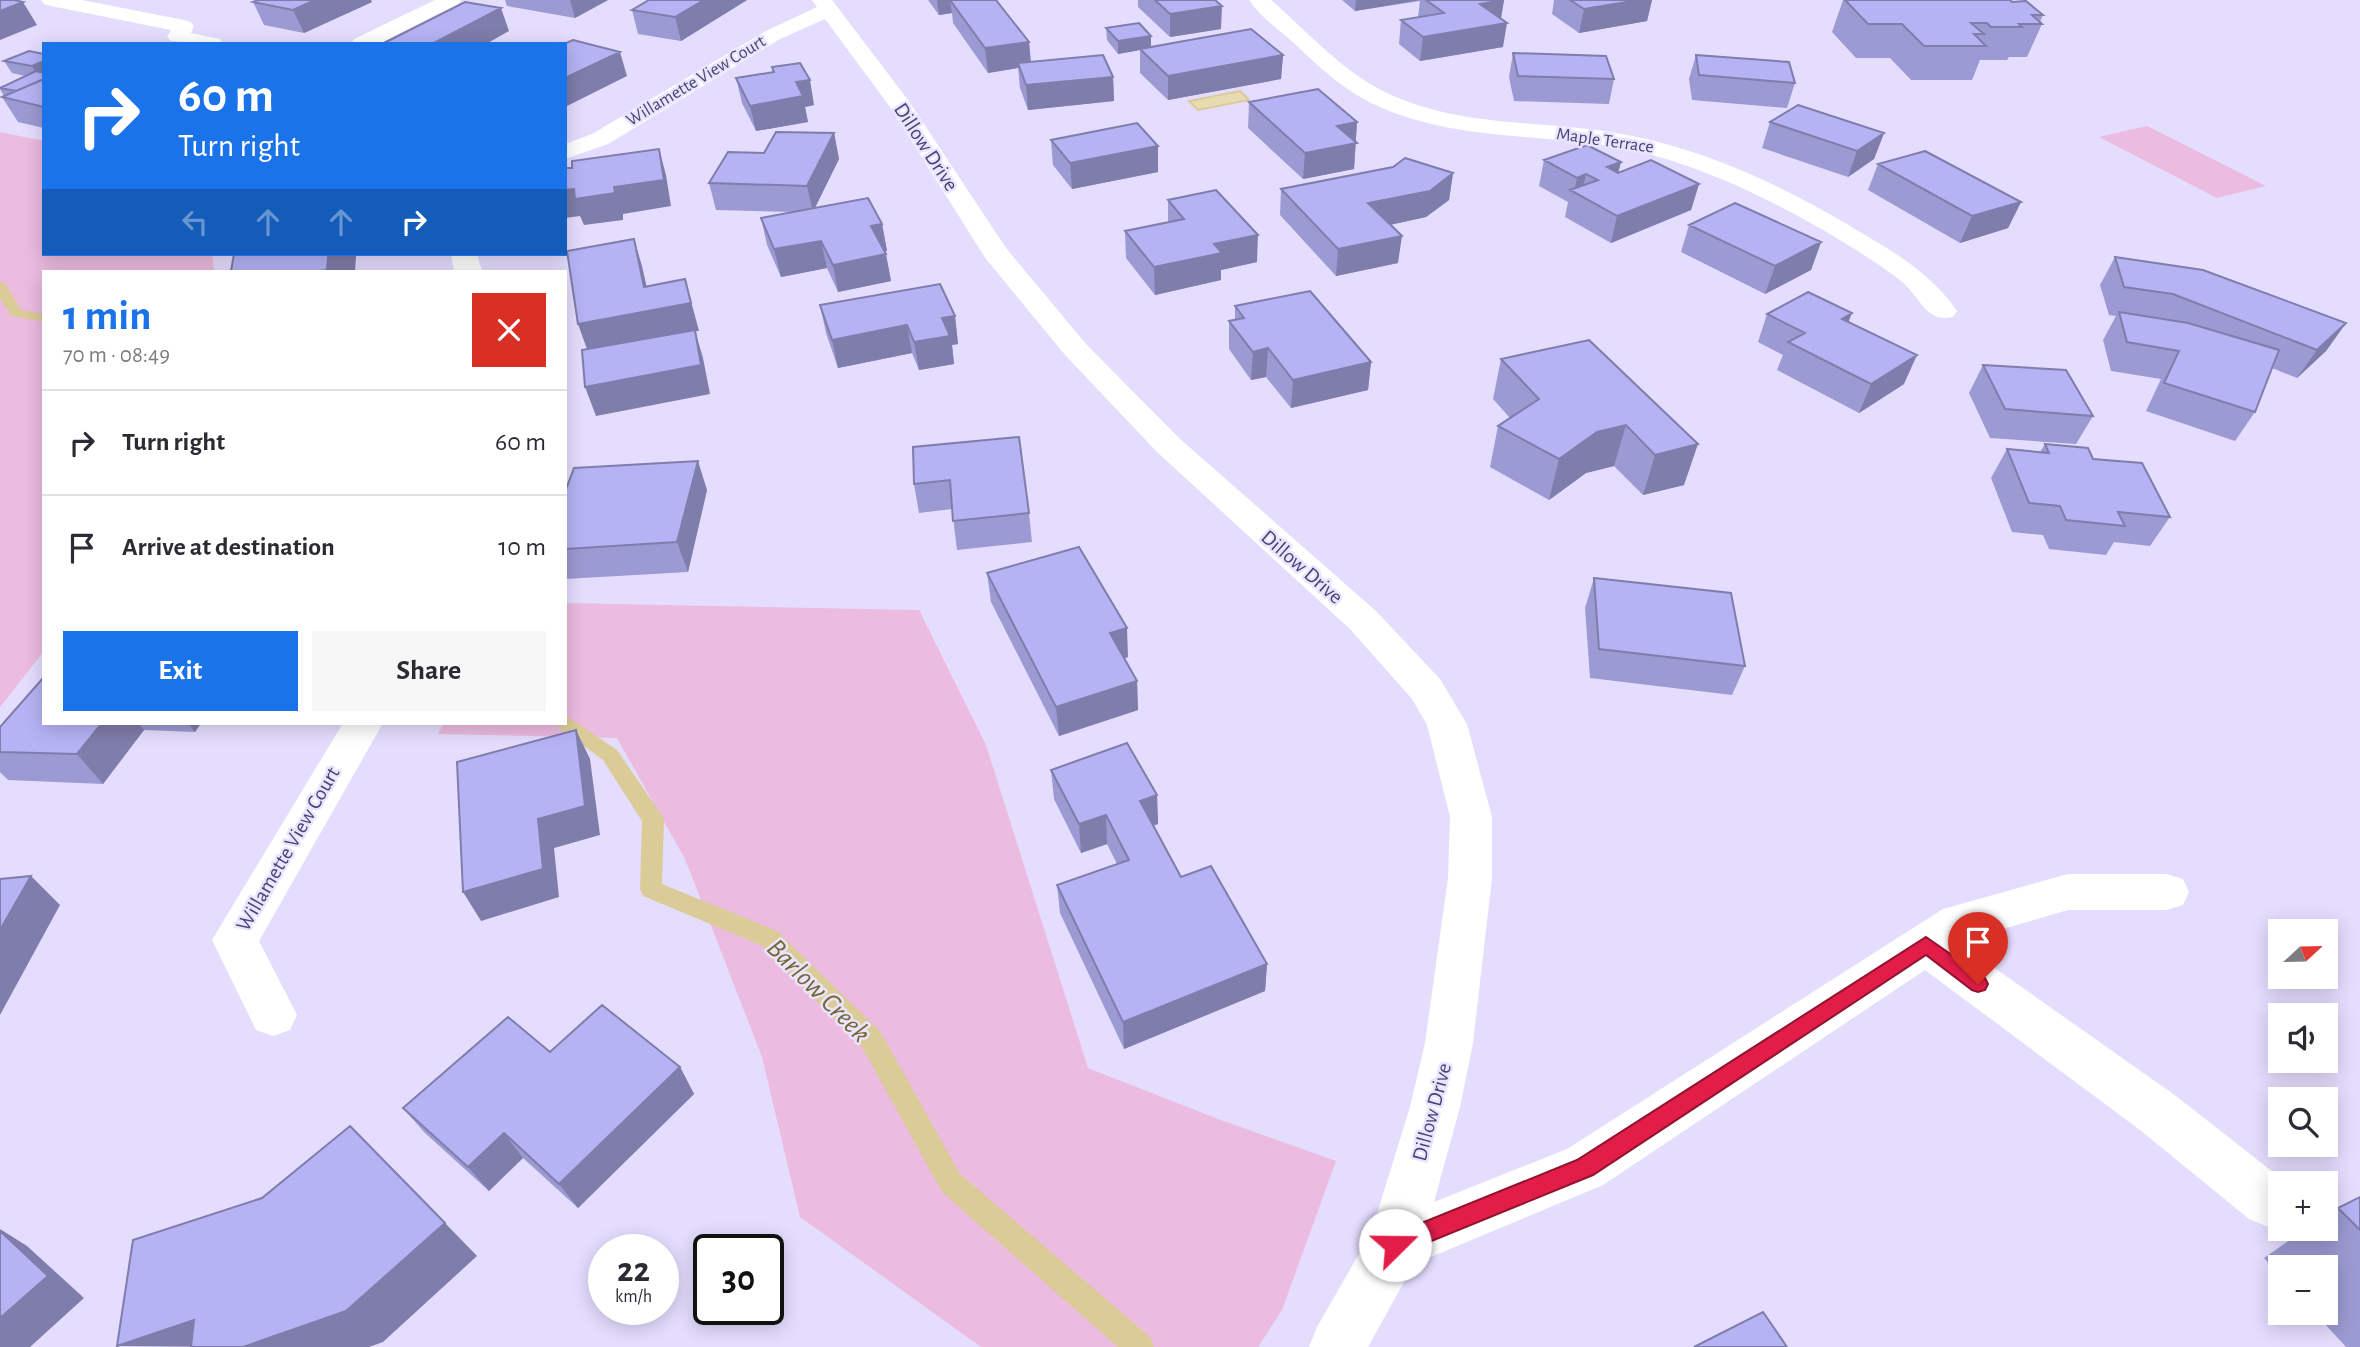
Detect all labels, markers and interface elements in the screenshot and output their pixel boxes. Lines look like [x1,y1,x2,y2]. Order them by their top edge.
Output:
street label: Willamette View Court [623,32,769,130]
icon: right [63,70,154,161]
text: 60 m [178,72,274,121]
street label: Dillow Drive [890,99,962,195]
street label: Maple Terrace [1555,125,1655,157]
text: Turn right [178,130,300,162]
icon: left [176,203,214,241]
icon: ahead [249,203,287,241]
icon: ahead [322,203,360,241]
icon: right [395,203,433,241]
button: close [472,293,546,367]
text: 1 min [63,295,152,337]
text: 70 m · 08:49 [63,344,170,367]
icon: right [63,424,101,462]
text: Turn right [122,429,225,455]
text: 60 m [495,429,546,455]
street label: Dillow Drive [1257,526,1347,608]
icon: arrive [63,529,101,567]
text: Arrive at destination [122,534,335,560]
text: 10 m [498,534,546,560]
button: Exit [63,631,298,711]
button: Share [312,631,546,711]
street label: Willamette View Court [233,763,344,935]
pin [1948,912,2008,984]
north arrow [2268,919,2338,989]
map controls [2268,919,2338,1325]
icon: arrive [1959,923,1997,961]
water label: Barlow Creek [761,934,875,1048]
button: sound [2268,1003,2338,1073]
street label: Dillow Drive [1409,1061,1455,1163]
button: search [2268,1087,2338,1157]
button: + [2268,1171,2338,1241]
position arrow [1358,1208,1432,1282]
speed limit sign: 30 [693,1234,784,1325]
text: 22 [617,1253,650,1288]
button: − [2268,1255,2338,1325]
text: km/h [615,1288,652,1306]

